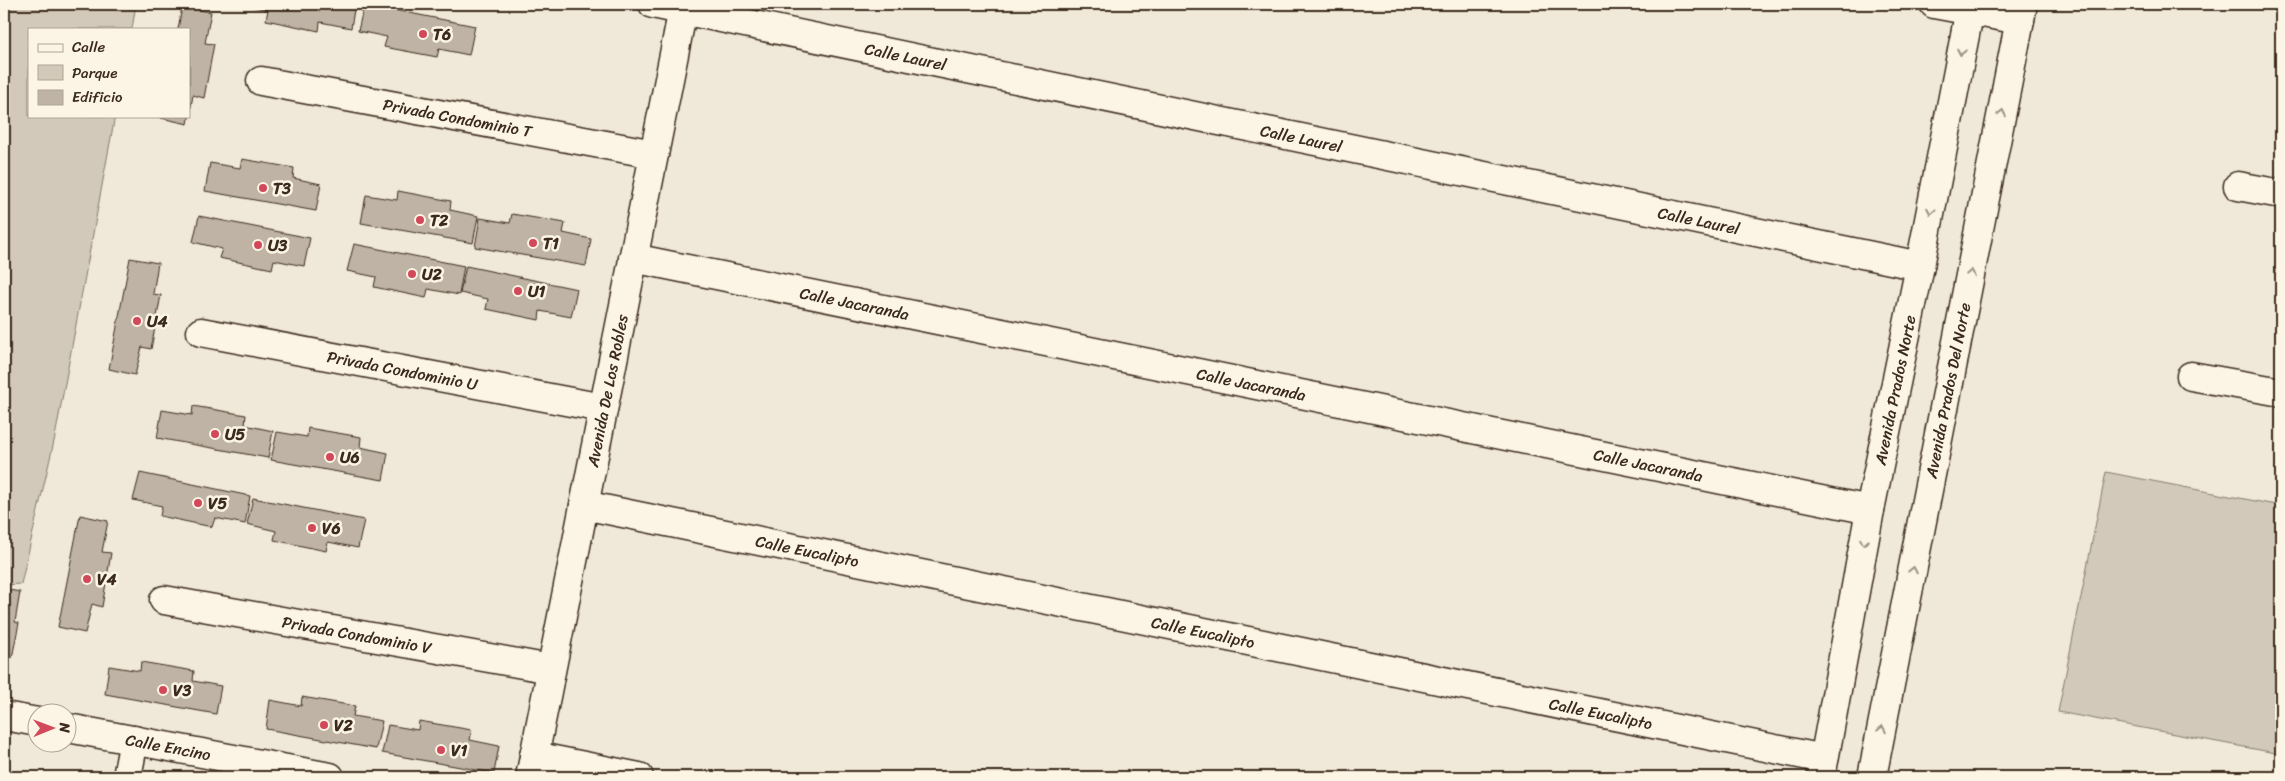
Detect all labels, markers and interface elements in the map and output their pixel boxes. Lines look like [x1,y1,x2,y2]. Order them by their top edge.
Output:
place label: T6 [433,20,451,49]
legend [28,28,190,118]
marker: T6 [417,28,429,40]
text: Calle [72,34,105,60]
street label: Calle Laurel [862,34,950,79]
one-way arrow [1957,47,1967,56]
text: Parque [72,60,117,86]
text: Edificio [72,84,123,110]
street label: Privada Condominio T [381,90,536,146]
one-way arrow [1996,109,2006,118]
street label: Calle Laurel [1258,116,1345,161]
place label: T3 [273,174,291,203]
marker: T3 [257,182,269,194]
street label: Calle Laurel [1655,198,1743,243]
place label: T2 [430,206,449,235]
one-way arrow [1926,207,1936,216]
marker: T2 [414,214,426,226]
place label: T1 [543,229,559,258]
place label: U3 [268,231,288,260]
marker: T1 [527,237,539,249]
marker: U3 [252,239,264,251]
place label: U2 [422,260,443,289]
marker: U2 [406,268,418,280]
one-way arrow [1965,269,1975,277]
place label: U1 [528,277,546,306]
street label: Calle Jacaranda [797,278,912,329]
marker: U1 [512,285,524,297]
street label: Avenida Prados Del Norte [1917,300,1979,482]
place label: U4 [147,307,168,336]
street label: Avenida De Los Robles [578,311,637,471]
street label: Avenida Prados Norte [1865,313,1925,469]
marker: U4 [131,315,143,327]
street label: Privada Condominio U [325,342,481,399]
street label: Calle Jacaranda [1194,359,1308,410]
place label: U5 [225,420,246,449]
marker: U5 [209,428,221,440]
street label: Calle Jacaranda [1591,440,1705,491]
place label: U6 [340,443,360,472]
marker: U6 [324,451,336,463]
place label: V5 [208,489,228,518]
marker: V5 [192,497,204,509]
place label: V6 [322,514,341,543]
marker: V6 [306,522,318,534]
street label: Calle Eucalipto [753,527,862,576]
one-way arrow [1859,538,1869,546]
place label: V4 [97,565,117,594]
one-way arrow [1907,565,1918,574]
marker: V4 [81,573,93,585]
street label: Privada Condominio V [280,607,435,663]
street label: Calle Eucalipto [1149,608,1257,657]
place label: V3 [173,676,192,705]
marker: V3 [157,684,169,696]
street label: Calle Eucalipto [1547,689,1655,739]
north arrow [28,704,78,754]
place label: V2 [334,711,354,740]
marker: V2 [318,719,330,731]
text: N [52,722,77,733]
street label: Calle Encino [123,725,213,769]
one-way arrow [1876,725,1886,734]
place label: V1 [451,736,468,765]
marker: V1 [435,744,447,756]

